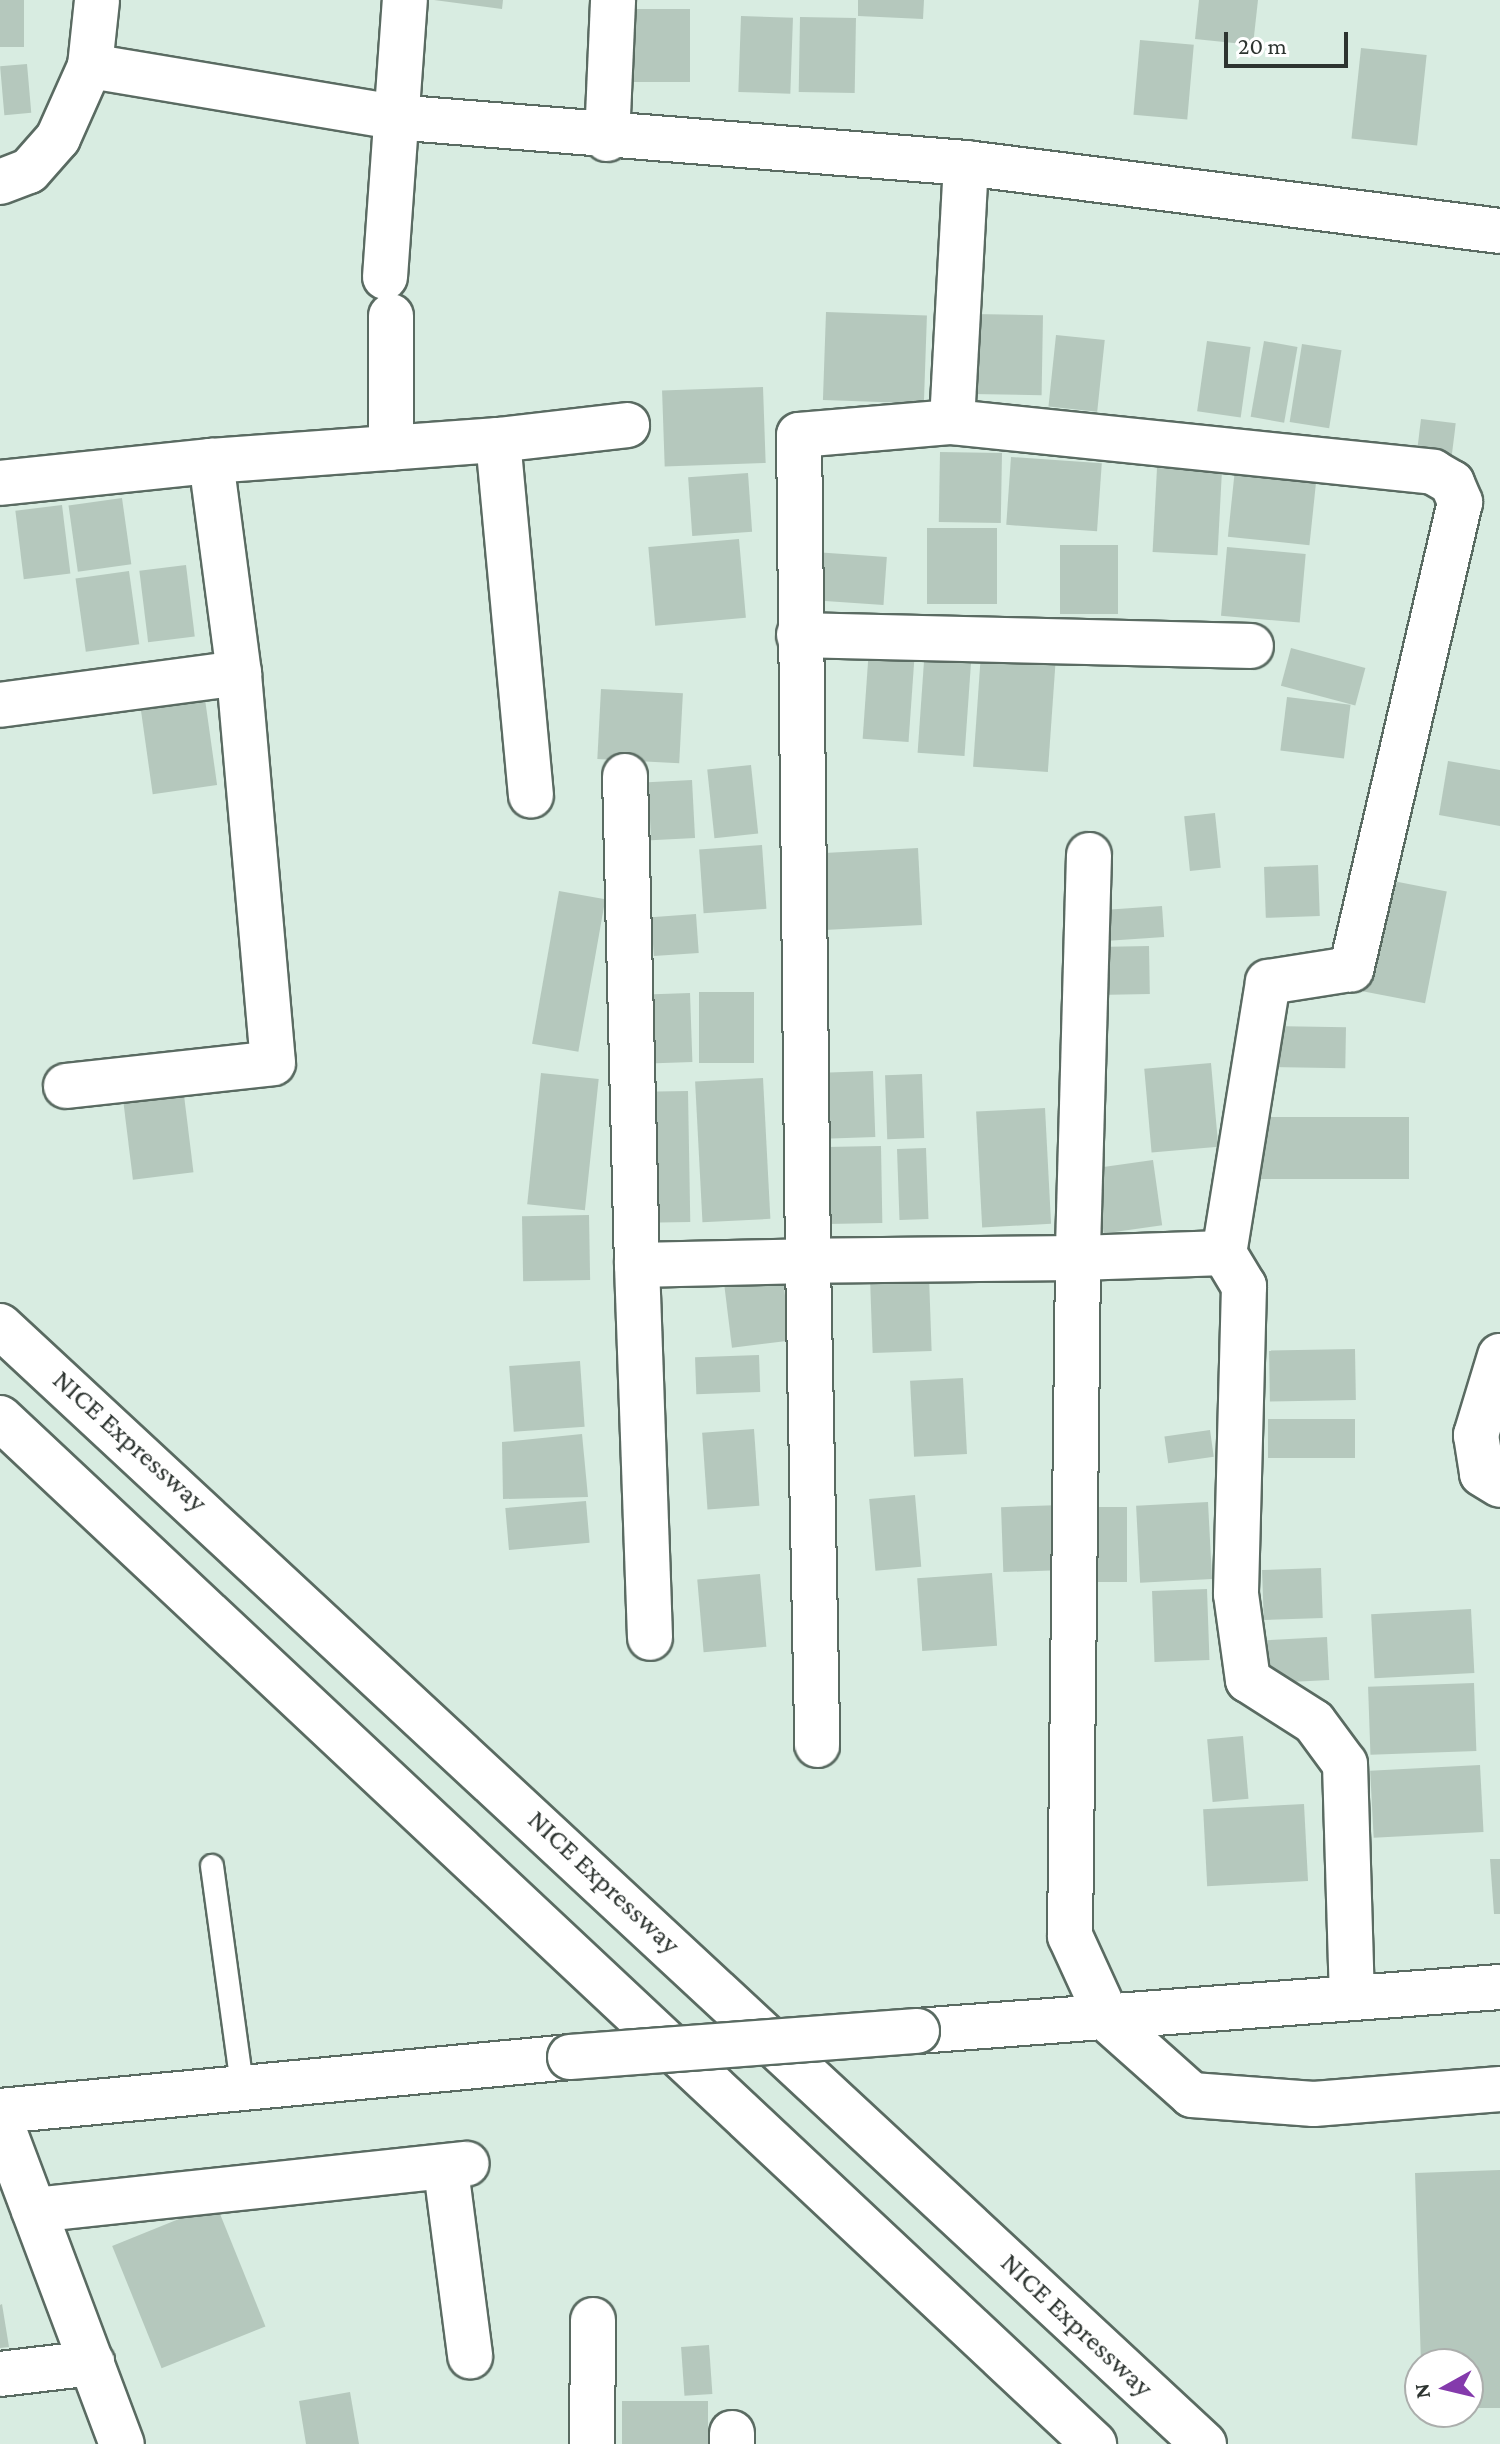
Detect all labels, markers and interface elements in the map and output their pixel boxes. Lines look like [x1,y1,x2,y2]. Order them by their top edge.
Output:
scale bar [1228,16,1352,66]
text: 20 m [1238,32,1287,59]
street label: NICE Expressway [46,1363,214,1519]
street label: NICE Expressway [521,1803,687,1961]
street label: NICE Expressway [994,2246,1160,2404]
north arrow [1404,2348,1484,2428]
text: N [1408,2382,1435,2400]

